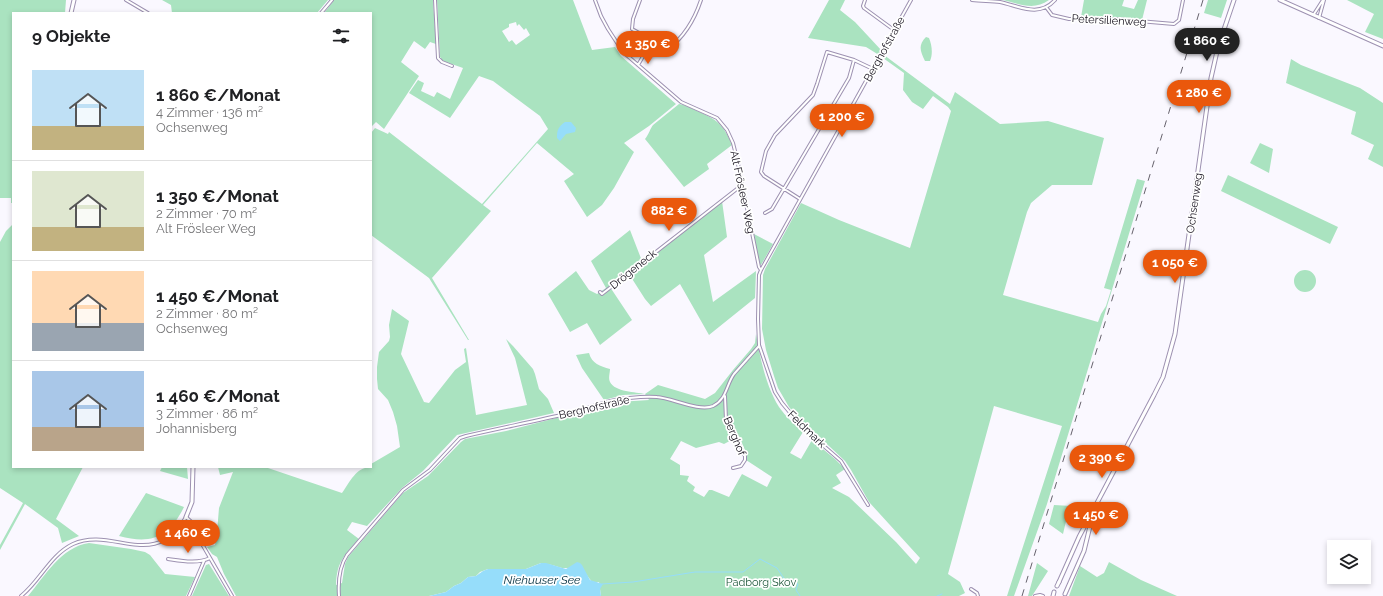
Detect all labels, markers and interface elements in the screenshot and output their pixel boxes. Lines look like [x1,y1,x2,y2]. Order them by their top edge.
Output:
street label: Petersilienweg [1071,12,1147,29]
street label: Berghofstraße [861,14,908,84]
icon: filters [330,25,352,47]
text: 9 Objekte [32,26,110,46]
pin: 1 860 € [1170,28,1244,62]
pin: 1 350 € [611,31,685,65]
text: 1 860 € [1184,33,1230,48]
text: 1 350 € [625,36,671,51]
pin: 1 280 € [1162,80,1236,114]
text: 1 860 €/Monat [156,85,280,105]
text: 1 280 € [1176,85,1222,100]
icon: home [64,86,112,134]
pin: 1 200 € [805,104,879,138]
text: 4 Zimmer · 136 m² [156,105,263,120]
text: 1 200 € [819,109,865,124]
text: Ochsenweg [156,120,228,135]
street label: Alt Frösleer Weg [727,149,758,235]
street label: Ochsenweg [1184,172,1205,234]
text: 1 350 €/Monat [156,186,279,206]
icon: home [64,187,112,235]
pin: 882 € [641,198,697,232]
text: 882 € [651,203,687,218]
text: 2 Zimmer · 70 m² [156,206,257,221]
text: Alt Frösleer Weg [156,221,256,236]
street label: Drögeneck [607,247,659,292]
pin: 1 050 € [1138,250,1212,284]
text: 1 050 € [1152,255,1198,270]
text: 1 450 €/Monat [156,286,279,306]
icon: home [64,287,112,335]
text: 2 Zimmer · 80 m² [156,306,258,321]
text: Ochsenweg [156,321,228,336]
text: 1 460 €/Monat [156,386,280,406]
icon: home [64,387,112,435]
street label: Berghofstraße [558,393,631,422]
text: 3 Zimmer · 86 m² [156,406,258,421]
street label: Feldmark [785,408,829,451]
street label: Berghof [721,415,749,458]
text: Johannisberg [156,421,237,436]
pin: 2 390 € [1065,445,1139,479]
text: 2 390 € [1079,450,1125,465]
pin: 1 450 € [1059,502,1133,536]
text: 1 450 € [1073,507,1119,522]
pin: 1 460 € [151,520,225,554]
text: 1 460 € [165,525,211,540]
map controls [1327,540,1371,584]
button: layers [1327,540,1371,584]
water label: Niehuuser See [504,573,581,587]
park label: Padborg Skov [726,576,796,589]

